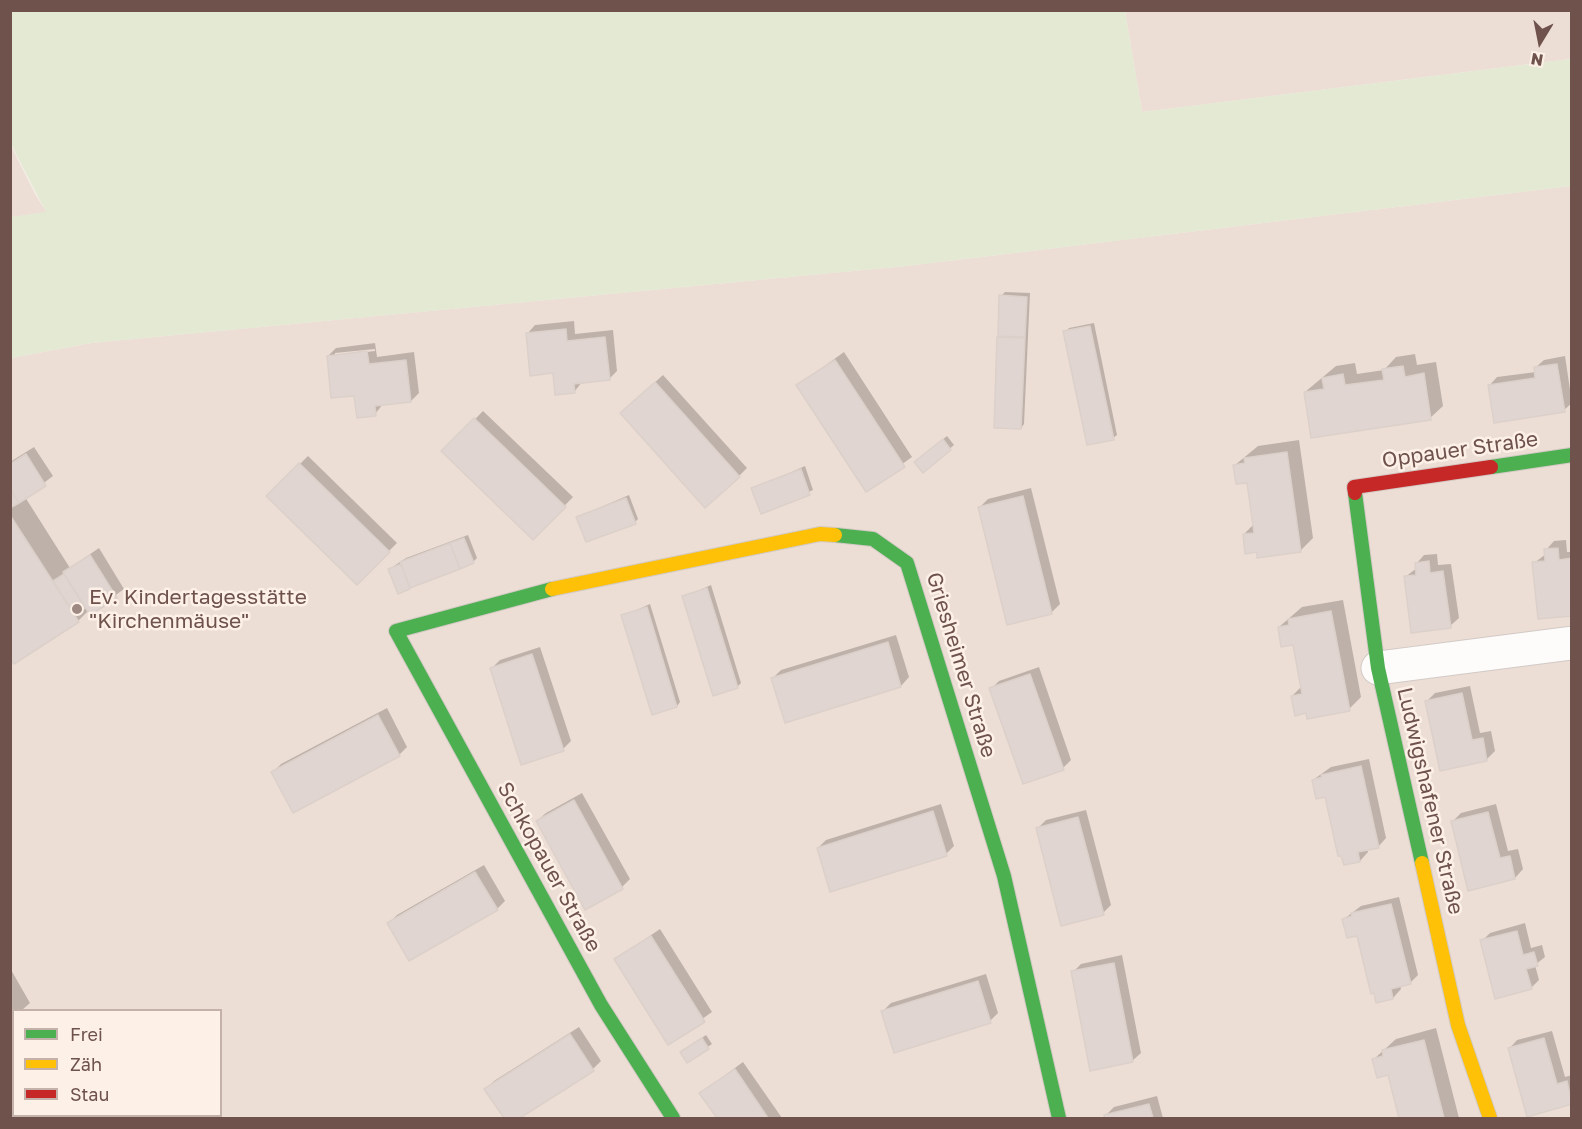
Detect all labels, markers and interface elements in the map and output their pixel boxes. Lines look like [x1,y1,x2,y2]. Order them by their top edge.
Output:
north arrow [1510,12,1570,72]
text: N [1529,49,1545,71]
street label: Oppauer Straße [1380,427,1540,473]
street label: Griesheimer Straße [921,569,1001,761]
place label: Ev. Kindertagesstätte "Kirchenmäuse" [89,584,307,634]
marker: Ev. Kindertagesstätte "Kirchenmäuse" [70,602,84,616]
street label: Ludwigshafener Straße [1392,685,1468,917]
street label: Schkopauer Straße [492,778,606,956]
legend [12,1009,222,1117]
text: Frei [70,1023,103,1045]
text: Zäh [70,1053,102,1075]
text: Stau [70,1083,109,1105]

